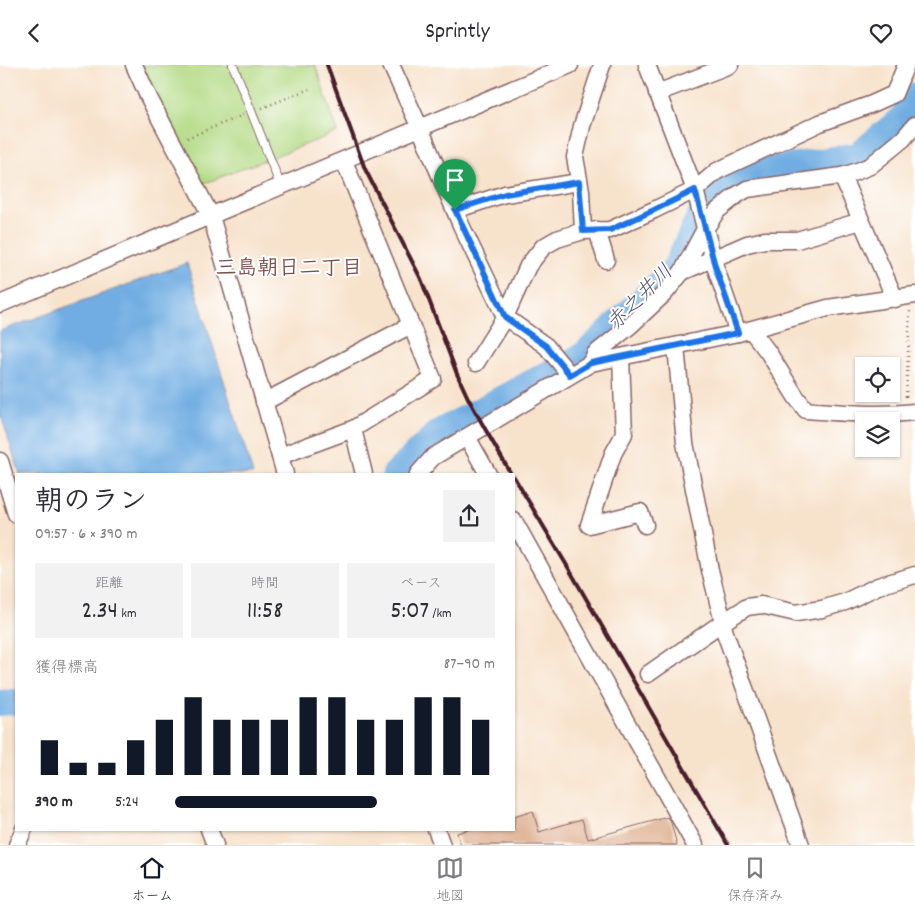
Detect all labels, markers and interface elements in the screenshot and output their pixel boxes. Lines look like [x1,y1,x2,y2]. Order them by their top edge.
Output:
text: Sprintly [425,17,490,48]
icon: back [20,19,48,47]
icon: heart [867,19,895,47]
pin [434,159,476,210]
icon: arrive [441,166,469,194]
district label: 三島朝日二丁目 [216,255,363,285]
water label: 赤之井川 [601,259,681,339]
map controls [855,357,900,457]
button: locate [855,357,900,402]
button: layers [855,412,900,457]
text: 朝のラン [35,484,147,524]
button: share [443,490,495,542]
text: 09:57 · 6 × 390 m [35,523,137,546]
text: 距離 [95,574,123,594]
text: 時間 [251,574,279,594]
text: ペース [400,574,442,594]
text: 2.34 [81,594,118,630]
text: 11:58 [247,594,283,630]
text: 5:07 [390,594,429,630]
text: km [118,604,137,624]
text: /km [429,604,452,624]
text: 87–90 m [444,653,495,676]
text: 獲得標高 [35,657,99,680]
text: 390 m [35,791,73,814]
text: 5:24 [115,791,139,814]
tab: ホーム [132,854,173,907]
tab: 地図 [436,854,464,907]
tab: 保存済み [727,854,783,907]

